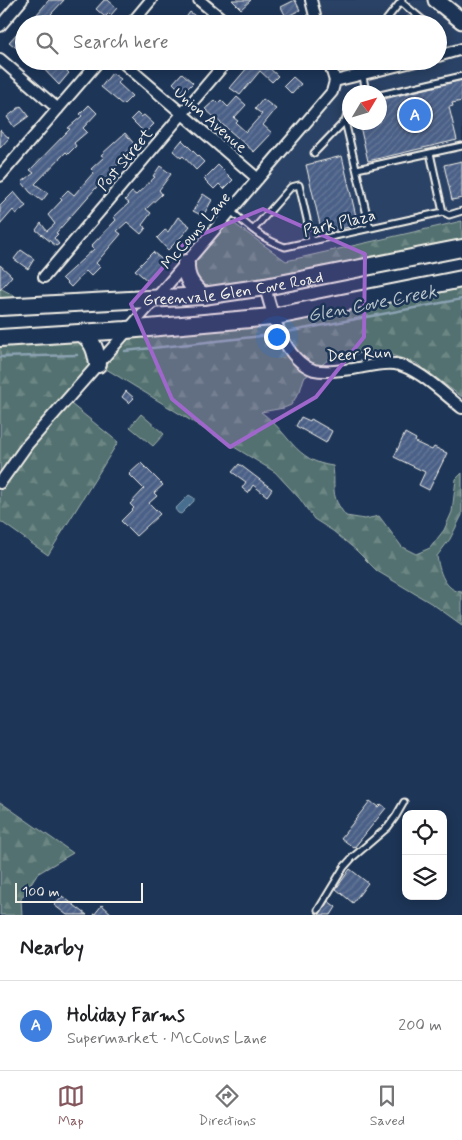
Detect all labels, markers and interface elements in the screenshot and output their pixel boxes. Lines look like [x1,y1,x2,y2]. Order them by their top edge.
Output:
search box [15,15,447,70]
icon: search [33,29,61,57]
text: Search here [73,30,169,55]
street label: Union Avenue [169,82,251,158]
north arrow [342,85,387,130]
pin: A [399,96,431,134]
street label: Post Street [93,124,158,196]
street label: McCouns Lane [157,188,236,274]
street label: Park Plaza [301,205,378,242]
street label: Greenvale Glen Cove Road [143,267,325,311]
water label: Glen Cove Creek [306,280,439,328]
your location [264,324,290,350]
street label: Deer Run [326,342,392,367]
map controls [402,810,447,900]
button: locate [402,810,447,855]
button: layers [402,855,447,900]
scale bar [15,880,142,903]
text: 100 m [22,883,60,901]
text: Nearby [20,934,84,962]
text: Holiday Farms [67,1003,185,1028]
text: A [31,1015,41,1036]
text: 200 m [398,1015,442,1036]
text: Supermarket · McCouns Lane [67,1028,267,1049]
tab: Map [57,1082,85,1130]
tab: Directions [199,1082,256,1130]
tab: Saved [370,1082,405,1130]

